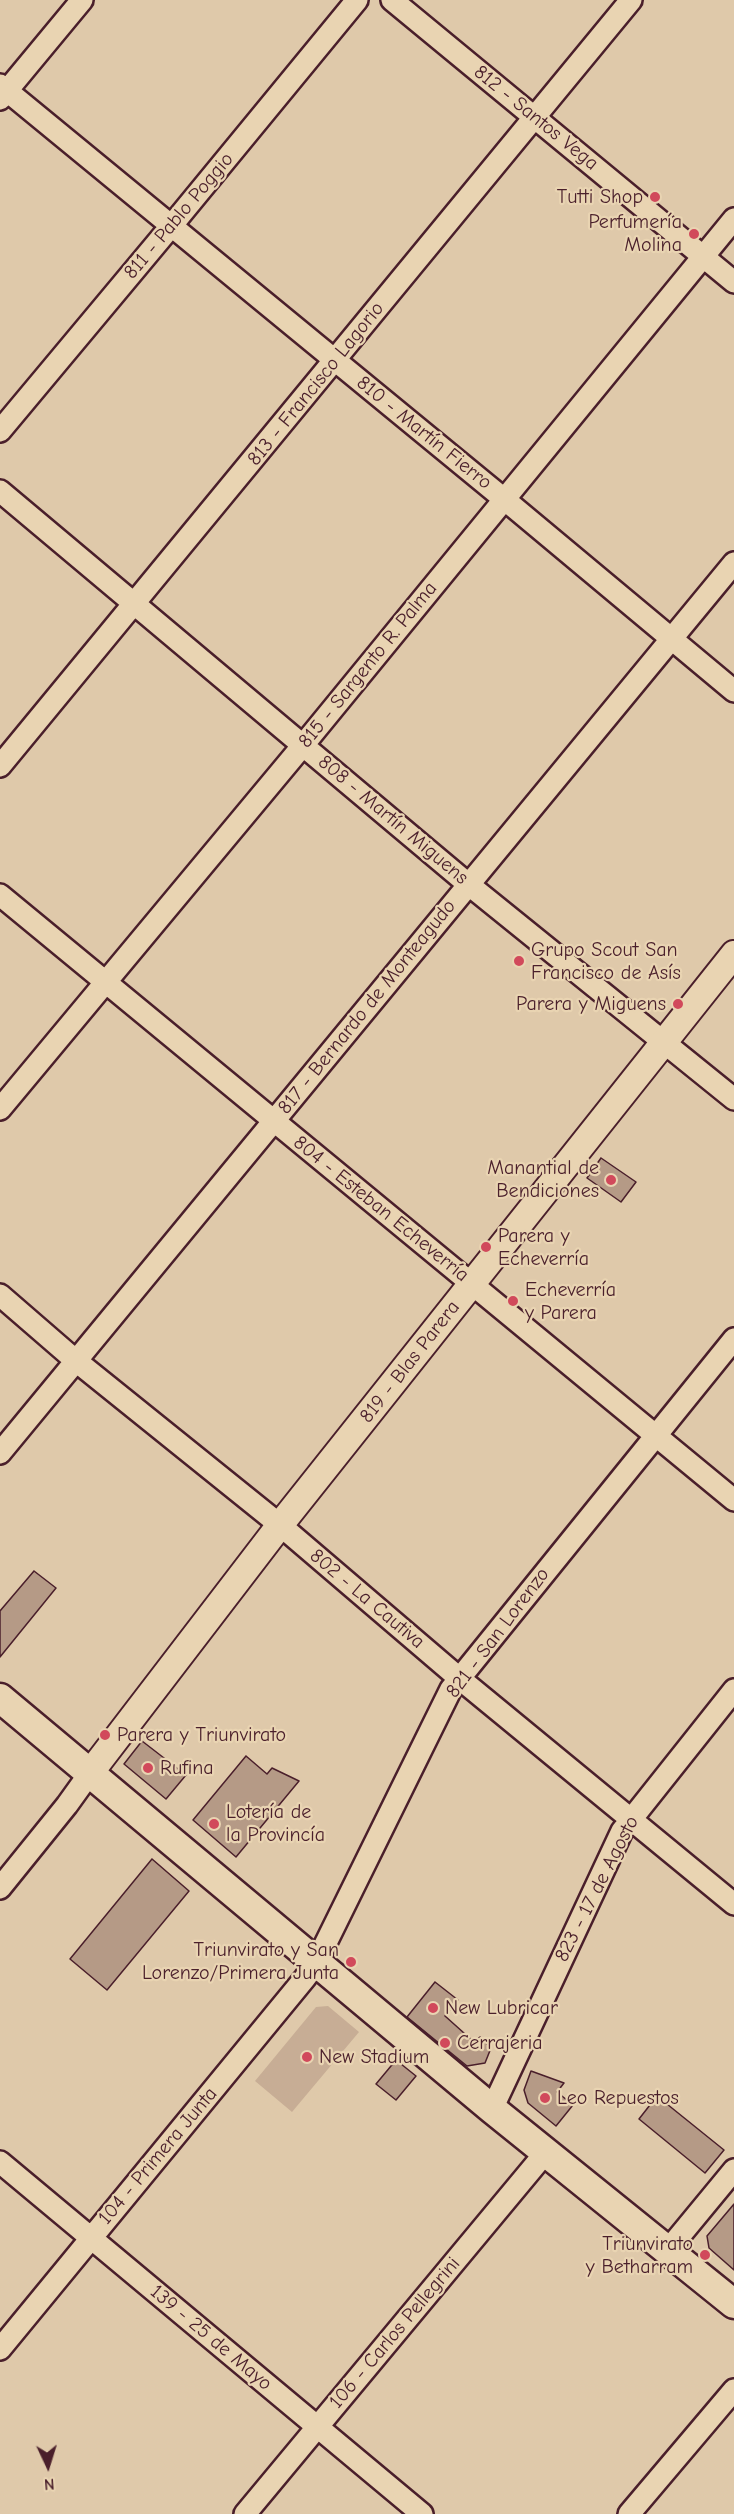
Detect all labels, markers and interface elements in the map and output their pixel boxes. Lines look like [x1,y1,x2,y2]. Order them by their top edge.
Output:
street label: 812 - Santos Vega [469,60,603,176]
street label: 811 - Pablo Poggio [119,148,239,284]
place label: Tutti Shop [557,185,643,209]
marker: Tutti Shop [648,190,662,204]
place label: Perfumería Molina [589,210,682,257]
marker: Perfumería Molina [687,227,701,241]
street label: 813 - Francisco Lagorio [243,297,389,471]
street label: 810 - Martín Fierro [352,371,496,495]
street label: 815 - Sargento R. Palma [294,577,442,753]
street label: 808 - Martín Miguens [313,750,473,890]
street label: 817 - Bernardo de Monteagudo [273,895,461,1119]
place label: Grupo Scout San Francisco de Asís [531,938,681,985]
marker: Grupo Scout San Francisco de Asís [512,954,526,968]
place label: Parera y Miguens [516,992,666,1016]
marker: Parera y Miguens [671,997,685,1011]
street label: 804 - Esteban Echeverría [288,1131,474,1287]
place label: Manantial de Bendiciones [487,1156,599,1203]
marker: Manantial de Bendiciones [604,1173,618,1187]
place label: Parera y Echeverría [498,1224,589,1271]
marker: Parera y Echeverría [479,1240,493,1254]
place label: Echeverría y Parera [525,1278,616,1325]
marker: Echeverría y Parera [506,1294,520,1308]
street label: 819 - Blas Parera [355,1296,465,1428]
street label: 802 - La Cautiva [305,1544,429,1654]
street label: 821 - San Lorenzo [441,1563,555,1703]
place label: Parera y Triunvirato [117,1723,286,1747]
marker: Parera y Triunvirato [98,1728,112,1742]
place label: Rufina [160,1756,214,1780]
marker: Rufina [141,1761,155,1775]
place label: Lotería de la Provincía [226,1800,325,1847]
street label: 823 - 17 de Agosto [550,1812,644,1966]
marker: Lotería de la Provincía [207,1817,221,1831]
place label: Triunvirato y San Lorenzo/Primera Junta [142,1938,339,1985]
marker: Triunvirato y San Lorenzo/Primera Junta [344,1955,358,1969]
place label: New Lubricar [445,1996,558,2020]
marker: New Lubricar [426,2001,440,2015]
place label: Cerrajeria [457,2031,543,2055]
marker: Cerrajeria [438,2036,452,2050]
place label: New Stadium [319,2045,429,2069]
marker: New Stadium [300,2050,314,2064]
street label: 104 - Primera Junta [94,2082,222,2230]
place label: Leo Repuestos [557,2086,679,2110]
marker: Leo Repuestos [538,2091,552,2105]
place label: Triunvirato y Betharram [586,2232,693,2279]
marker: Triunvirato y Betharram [698,2248,712,2262]
street label: 106 - Carlos Pellegrini [325,2252,465,2414]
street label: 139 - 25 de Mayo [145,2280,277,2396]
north arrow [18,2436,78,2496]
text: N [43,2475,55,2493]

